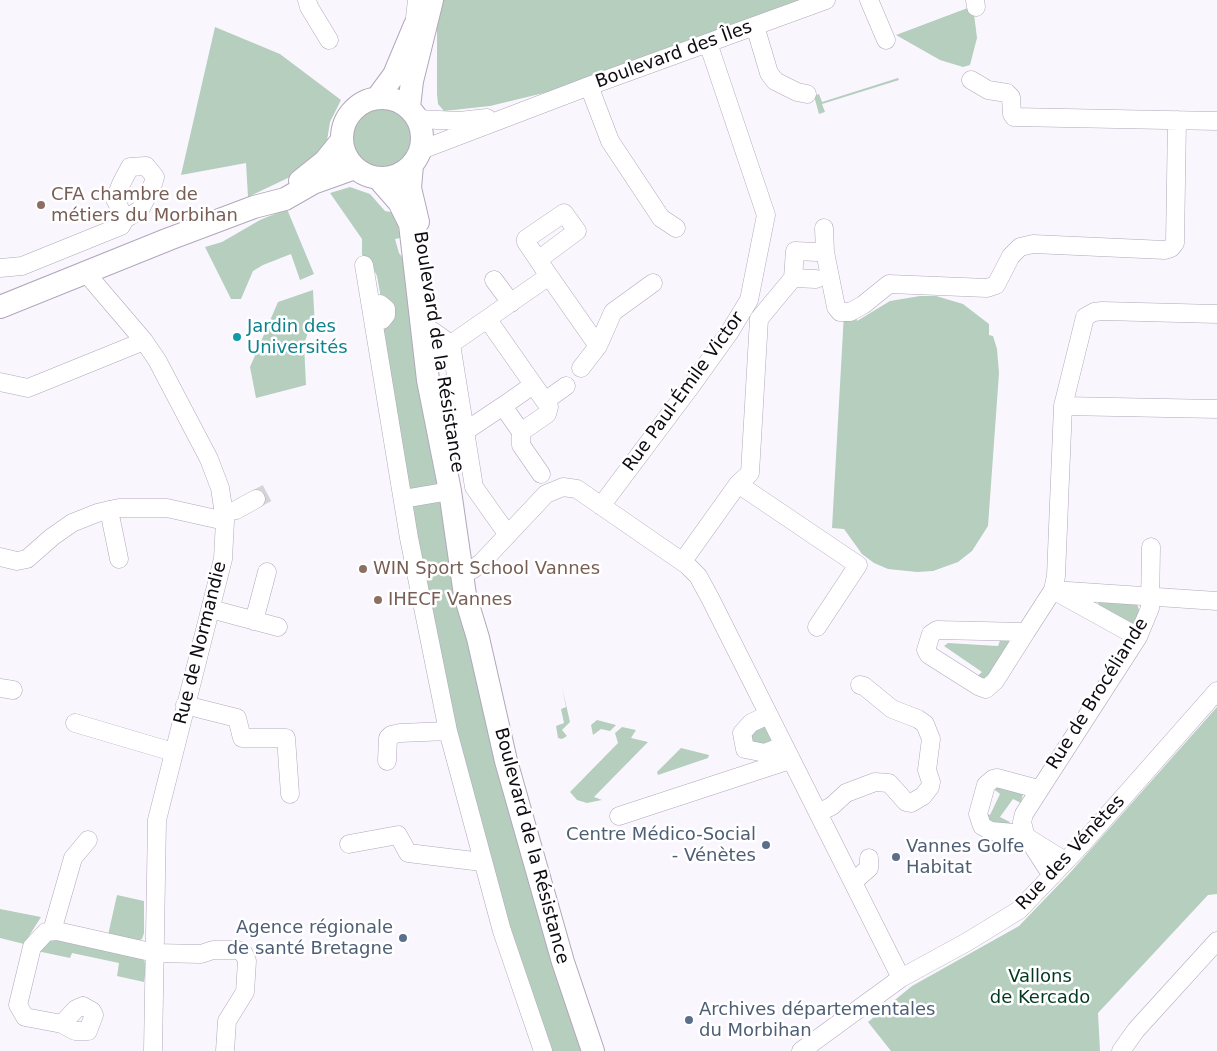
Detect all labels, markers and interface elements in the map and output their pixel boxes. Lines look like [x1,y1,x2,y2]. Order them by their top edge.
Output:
street label: Boulevard des Îles [593,17,755,93]
place label: CFA chambre de métiers du Morbihan [51,184,238,226]
marker: CFA chambre de métiers du Morbihan [35,199,47,211]
street label: Boulevard de la Résistance [408,230,468,474]
street label: Rue Paul-Émile Victor [619,308,749,476]
place label: Jardin des Universités [247,316,348,358]
marker: Jardin des Universités [231,331,243,343]
place label: WIN Sport School Vannes [373,558,600,580]
street label: Rue de Normandie [170,559,232,727]
marker: WIN Sport School Vannes [357,563,369,575]
place label: IHECF Vannes [388,589,512,611]
marker: IHECF Vannes [372,594,384,606]
street label: Rue de Brocéliande [1043,614,1153,774]
street label: Boulevard de la Résistance [489,725,573,967]
street label: Rue des Vénètes [1012,791,1130,915]
place label: Centre Médico-Social - Vénètes [566,824,756,866]
place label: Vannes Golfe Habitat [906,836,1024,879]
marker: Centre Médico-Social - Vénètes [760,839,772,851]
marker: Vannes Golfe Habitat [890,851,902,863]
place label: Agence régionale de santé Bretagne [227,917,393,960]
marker: Agence régionale de santé Bretagne [397,932,409,944]
park label: Vallons de Kercado [990,966,1090,1009]
place label: Archives départementales du Morbihan [699,999,935,1042]
marker: Archives départementales du Morbihan [683,1014,695,1026]

